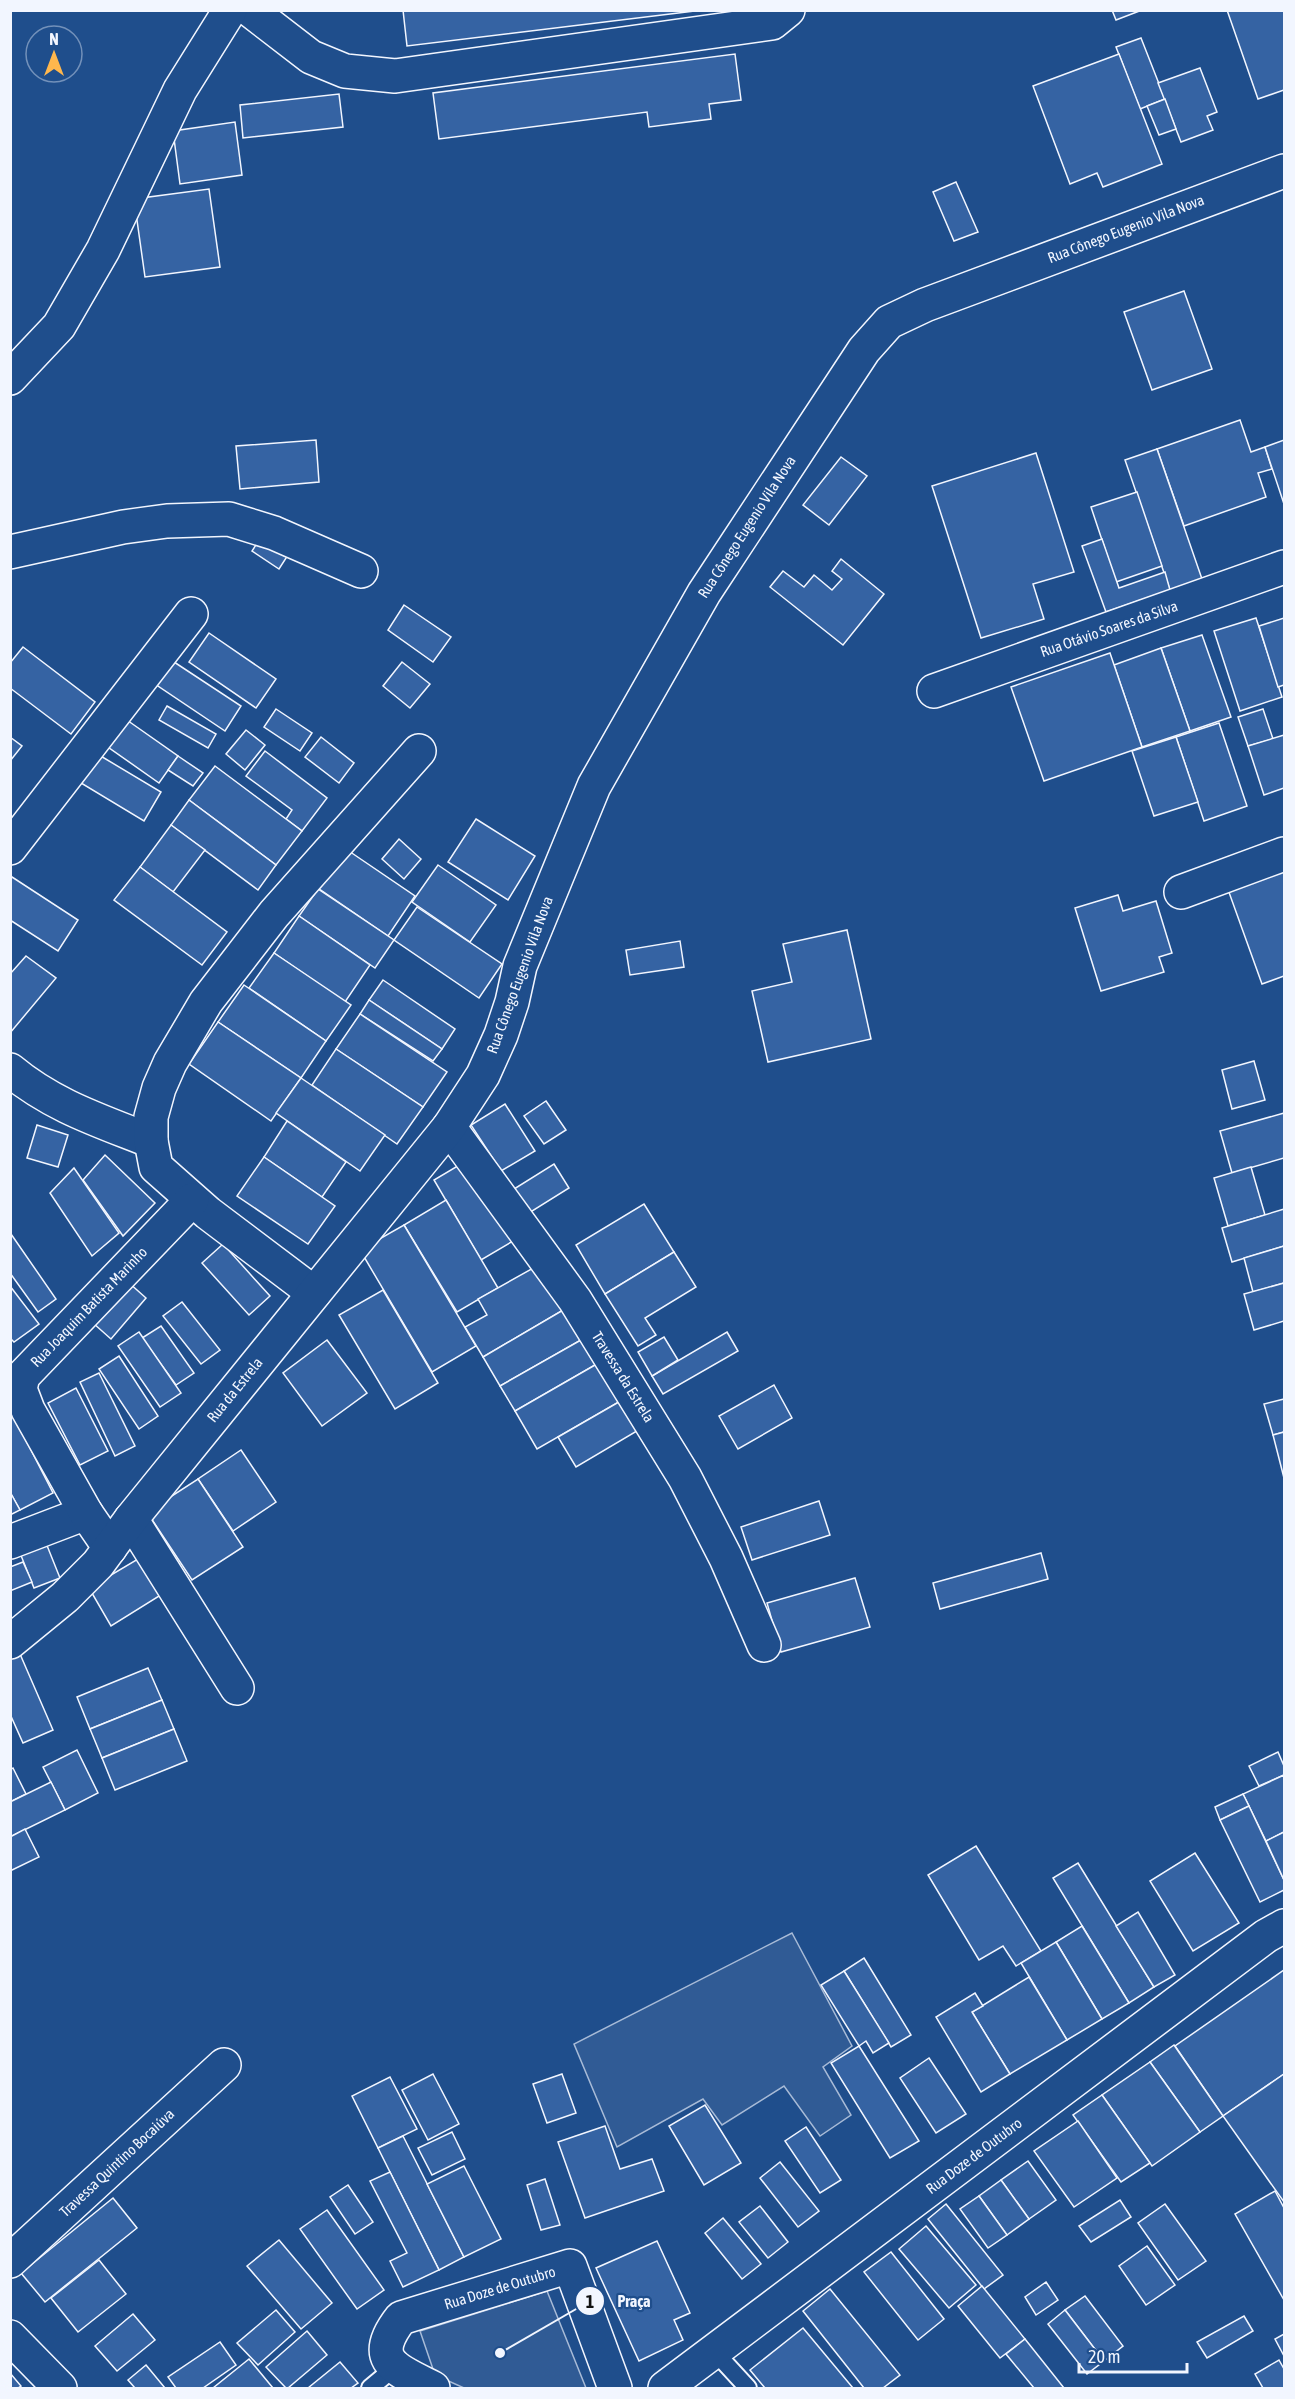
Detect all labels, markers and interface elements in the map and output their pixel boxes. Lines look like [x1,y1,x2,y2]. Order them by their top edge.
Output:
north arrow [24,24,84,84]
text: N [49,30,59,48]
street label: Rua Cônego Eugenio Vila Nova [1045,191,1206,266]
street label: Rua Cônego Eugenio Vila Nova [694,453,799,601]
street label: Rua Otávio Soares da Silva [1038,597,1180,660]
street label: Rua Cônego Eugenio Vila Nova [483,894,556,1056]
street label: Rua Joaquim Batista Marinho [27,1243,150,1370]
street label: Travessa da Estrela [589,1328,658,1425]
street label: Rua da Estrela [203,1354,266,1425]
street label: Travessa Quintino Bocaiúva [56,2105,178,2220]
street label: Rua Doze de Outubro [923,2114,1025,2197]
street label: Rua Doze de Outubro [442,2263,557,2313]
callout: Praça [575,2284,662,2318]
text: 1 [586,2291,594,2312]
text: Praça [617,2292,651,2310]
scale bar [1079,2336,1187,2374]
text: 20 m [1088,2346,1120,2367]

